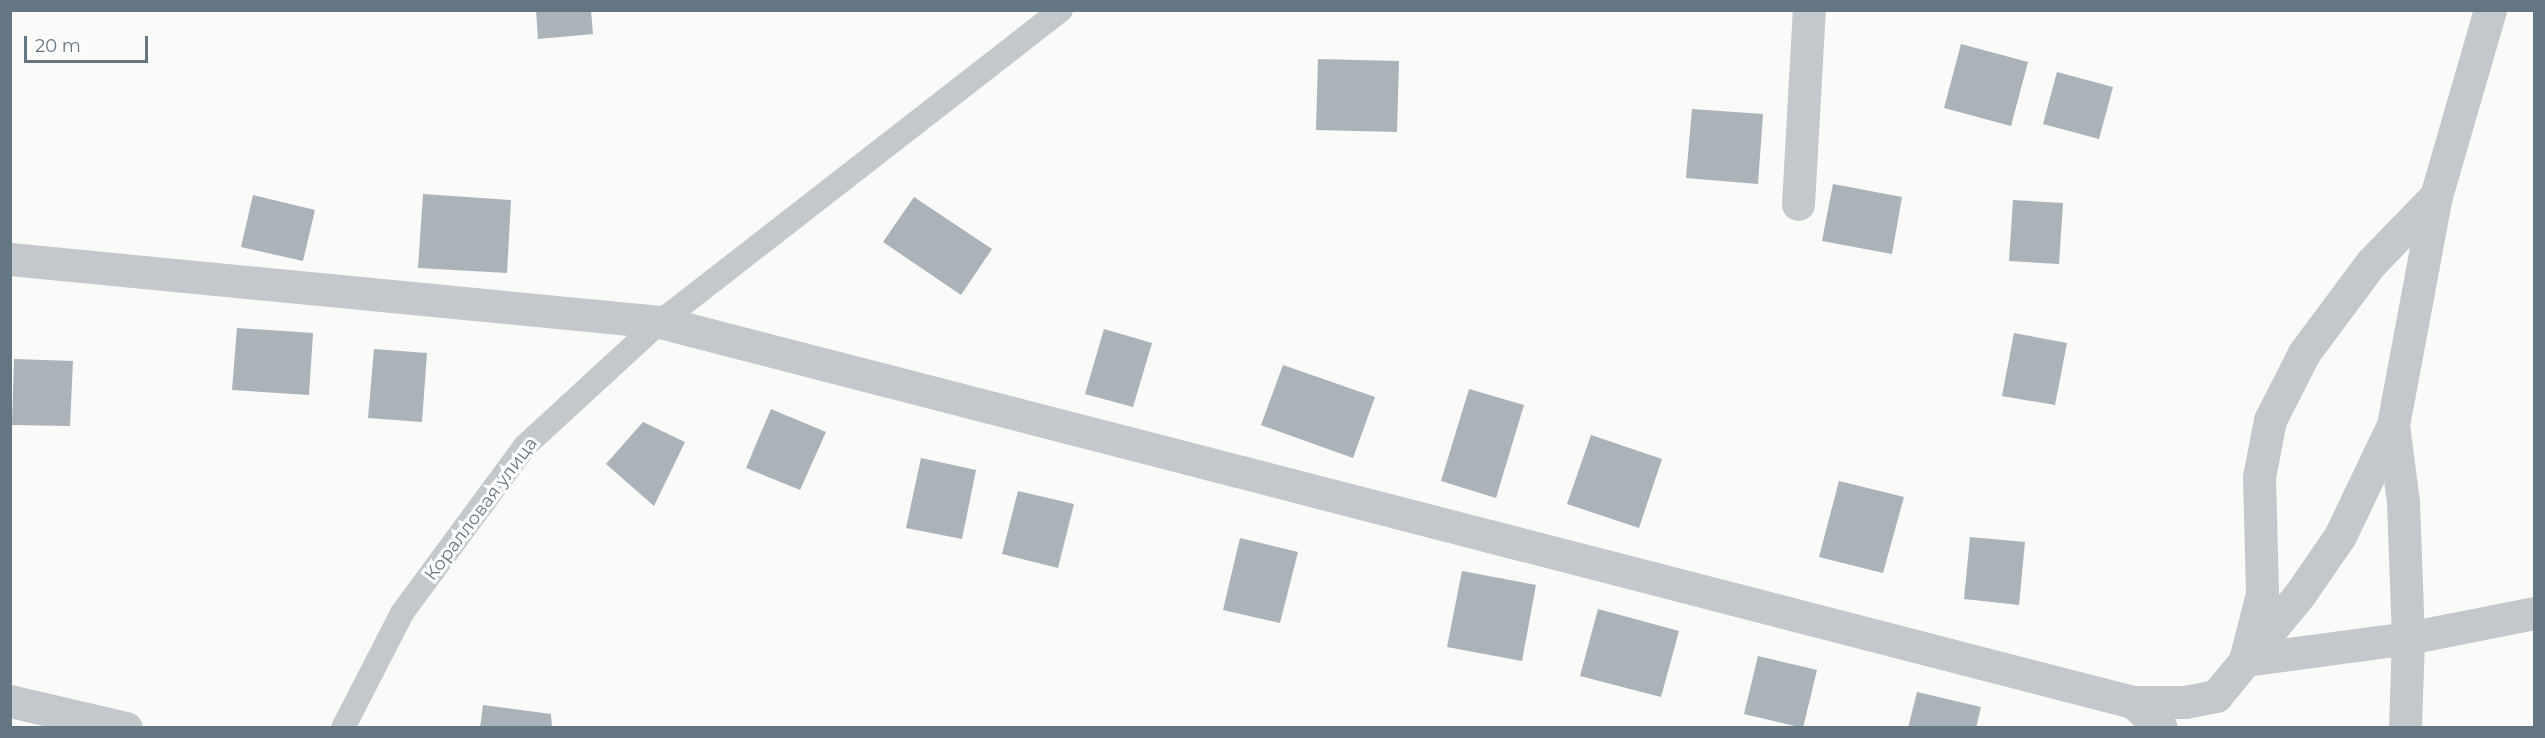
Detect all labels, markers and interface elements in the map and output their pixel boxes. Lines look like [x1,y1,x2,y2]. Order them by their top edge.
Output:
scale bar [27,24,152,62]
text: 20 m [35,35,81,57]
street label: Коралловая улица [420,433,542,585]

